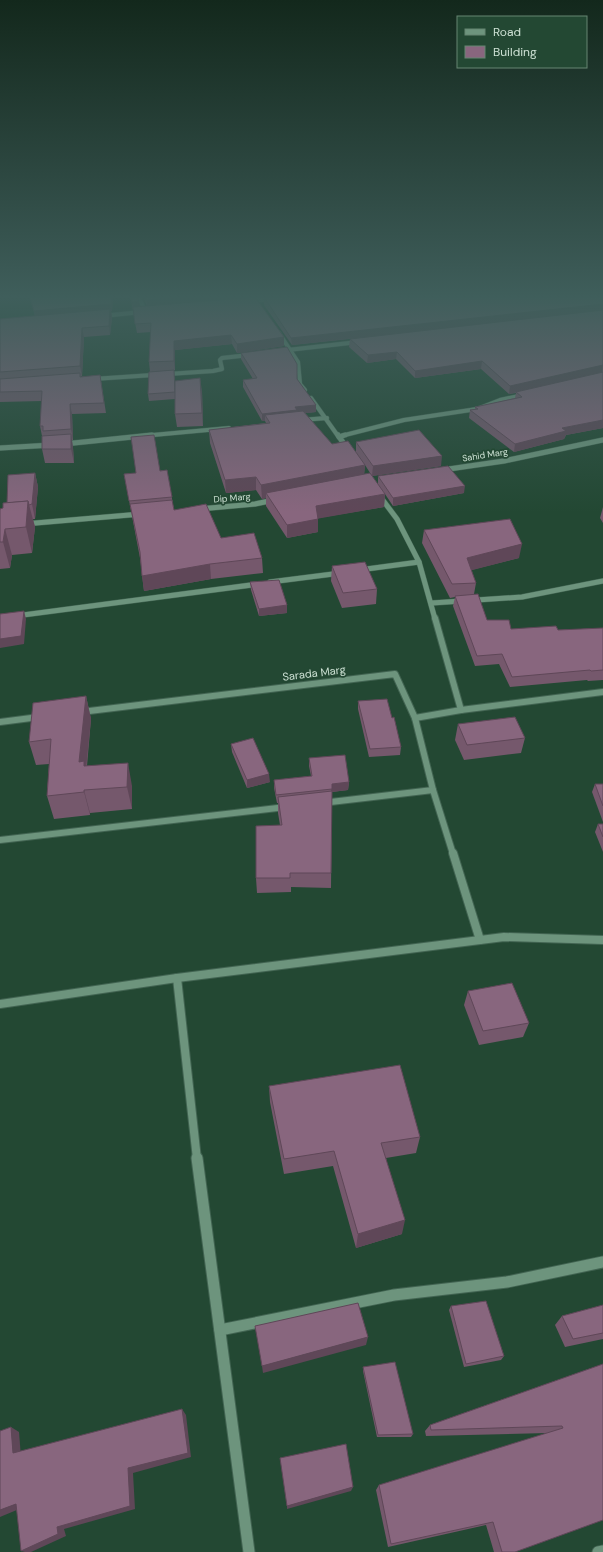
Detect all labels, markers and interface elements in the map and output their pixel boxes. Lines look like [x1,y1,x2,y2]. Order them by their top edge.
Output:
legend [457,16,587,68]
text: Road [493,24,521,40]
text: Building [493,44,537,60]
street label: Sahid Marg [461,445,509,465]
street label: Dip Marg [213,490,251,506]
street label: Sarada Marg [282,662,346,684]

